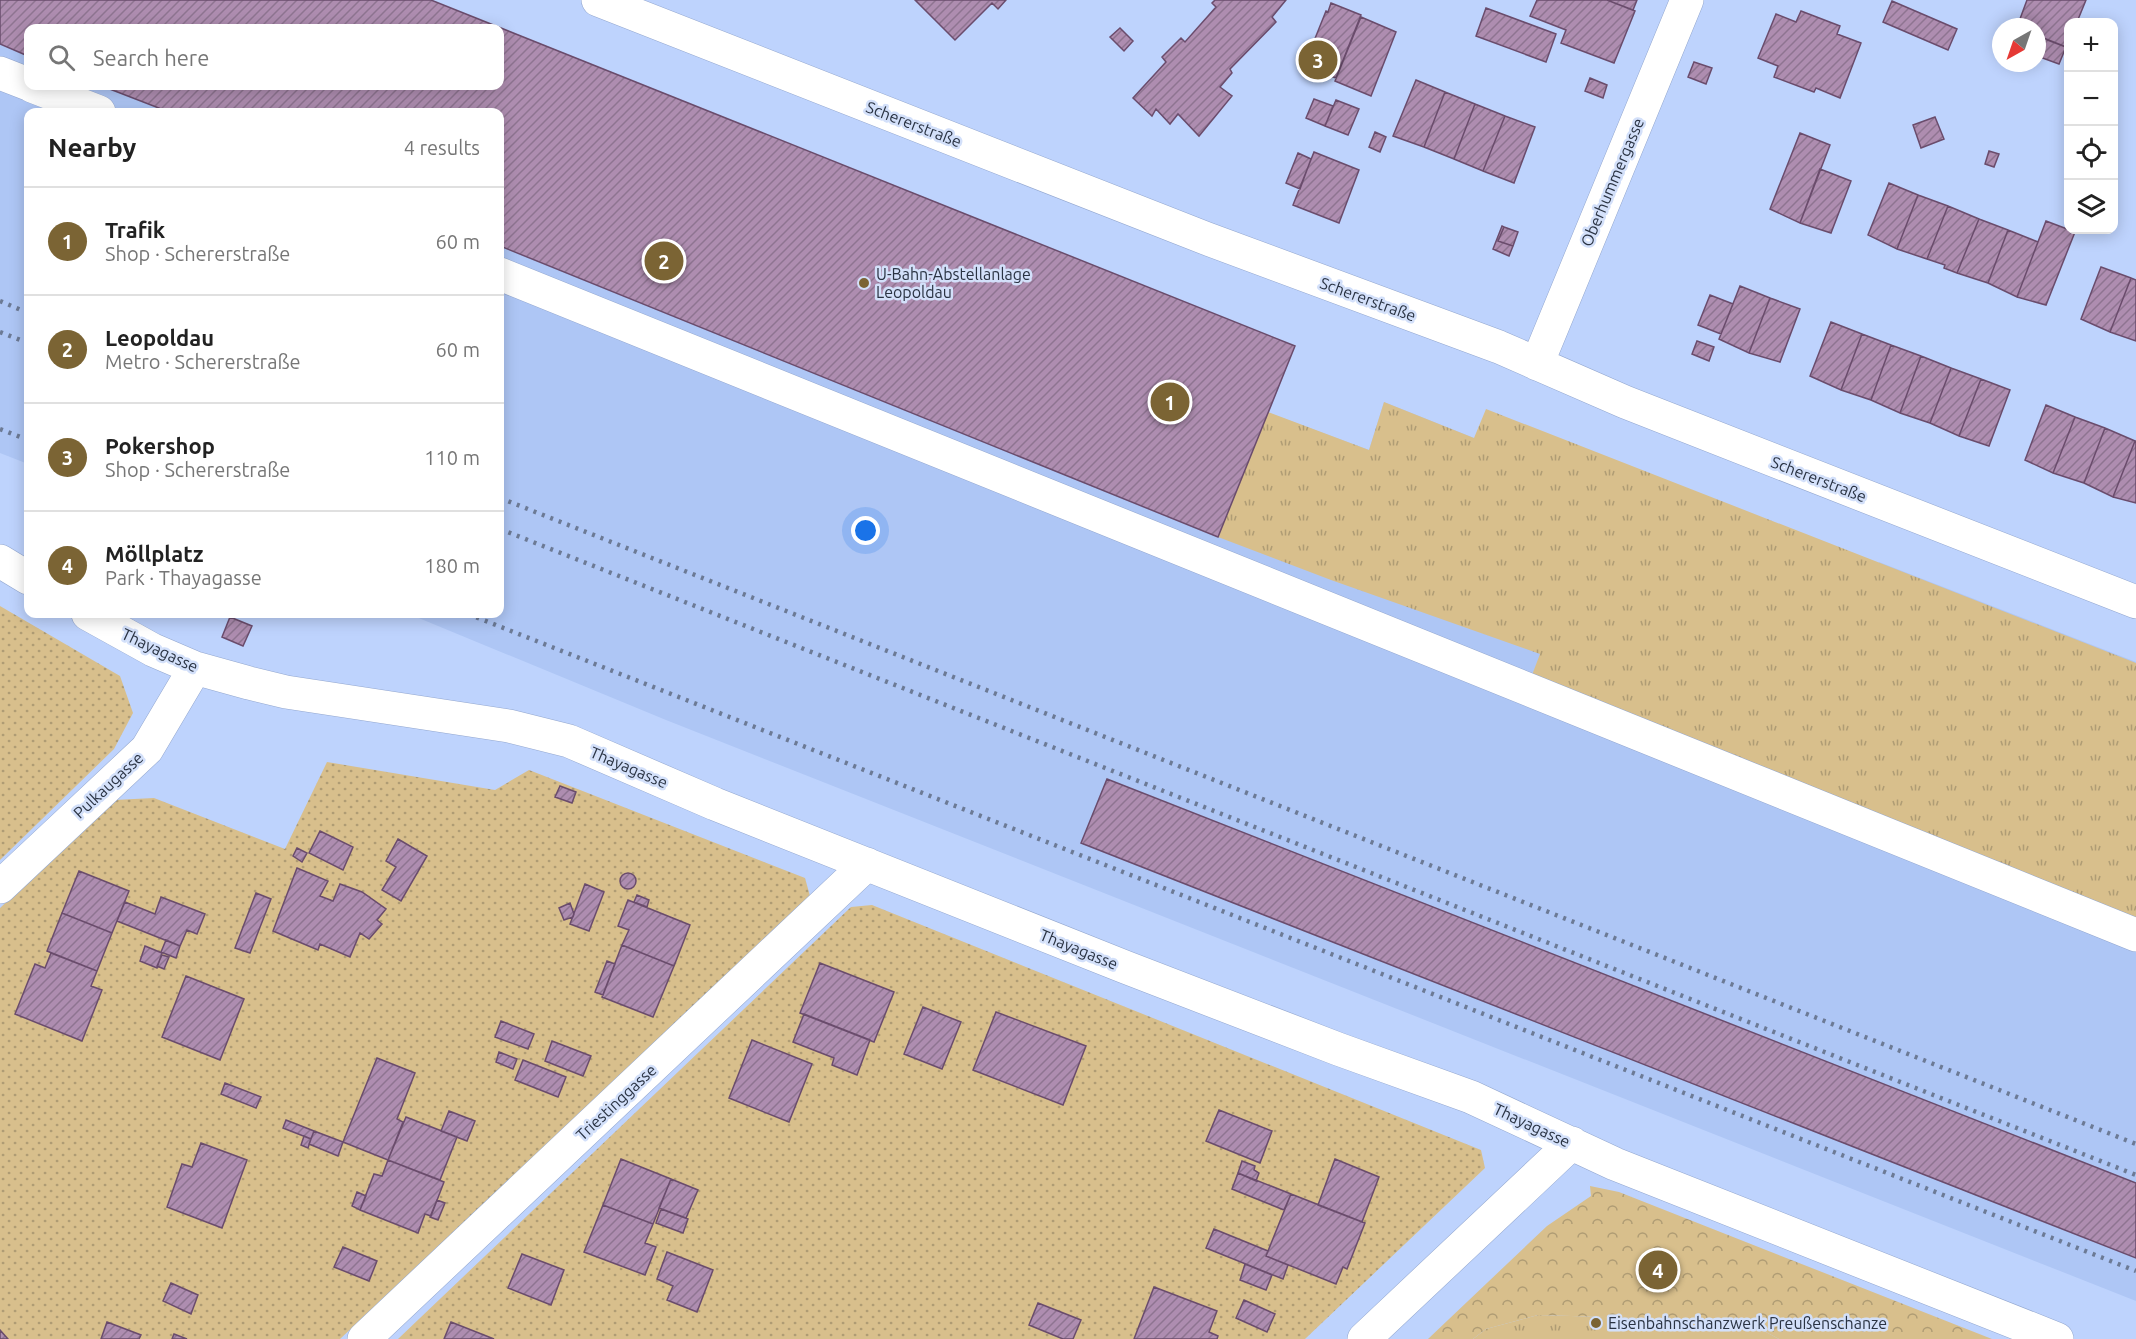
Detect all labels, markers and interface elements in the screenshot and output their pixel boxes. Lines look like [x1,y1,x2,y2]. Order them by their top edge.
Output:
north arrow [1992,18,2046,72]
map controls [2064,18,2118,234]
button: + [2064,18,2118,72]
search box [24,24,504,90]
pin: 3 [1298,38,1338,82]
icon: search [45,41,78,74]
text: Search here [93,45,209,70]
button: − [2064,72,2118,126]
street label: Schererstraße [864,98,964,150]
street label: Oberhummergasse [1577,115,1647,249]
button: locate [2064,126,2118,180]
text: Nearby [48,133,136,162]
text: 4 results [404,136,480,159]
button: layers [2064,180,2118,234]
text: Trafik [105,217,165,242]
text: 1 [62,230,73,253]
text: 60 m [436,230,480,253]
pin: 2 [644,238,684,284]
text: Shop · Schererstraße [105,242,290,265]
place label: U-Bahn-Abstellanlage Leopoldau [876,265,1031,301]
street label: Schererstraße [1318,273,1418,325]
marker: U-Bahn-Abstellanlage Leopoldau [857,276,871,290]
text: Leopoldau [105,325,214,350]
text: 2 [62,338,73,361]
text: 60 m [436,338,480,361]
text: Metro · Schererstraße [105,350,301,373]
pin: 1 [1150,380,1190,424]
text: Pokershop [105,433,215,458]
text: 3 [62,446,73,469]
text: 110 m [424,446,480,469]
street label: Schererstraße [1769,453,1869,505]
text: Shop · Schererstraße [105,458,290,481]
your location [851,516,880,545]
text: Möllplatz [105,541,203,566]
text: 4 [62,554,73,577]
text: 180 m [424,554,480,577]
text: Park · Thayagasse [105,566,262,589]
street label: Thayagasse [119,624,201,676]
street label: Thayagasse [588,743,670,791]
street label: Pulkaugasse [70,748,146,822]
street label: Thayagasse [1037,925,1121,973]
street label: Triestinggasse [572,1060,660,1144]
street label: Thayagasse [1491,1099,1573,1151]
pin: 4 [1638,1248,1678,1292]
place label: Eisenbahnschanzwerk Preußenschanze [1608,1314,1887,1332]
marker: Eisenbahnschanzwerk Preußenschanze [1589,1316,1603,1330]

